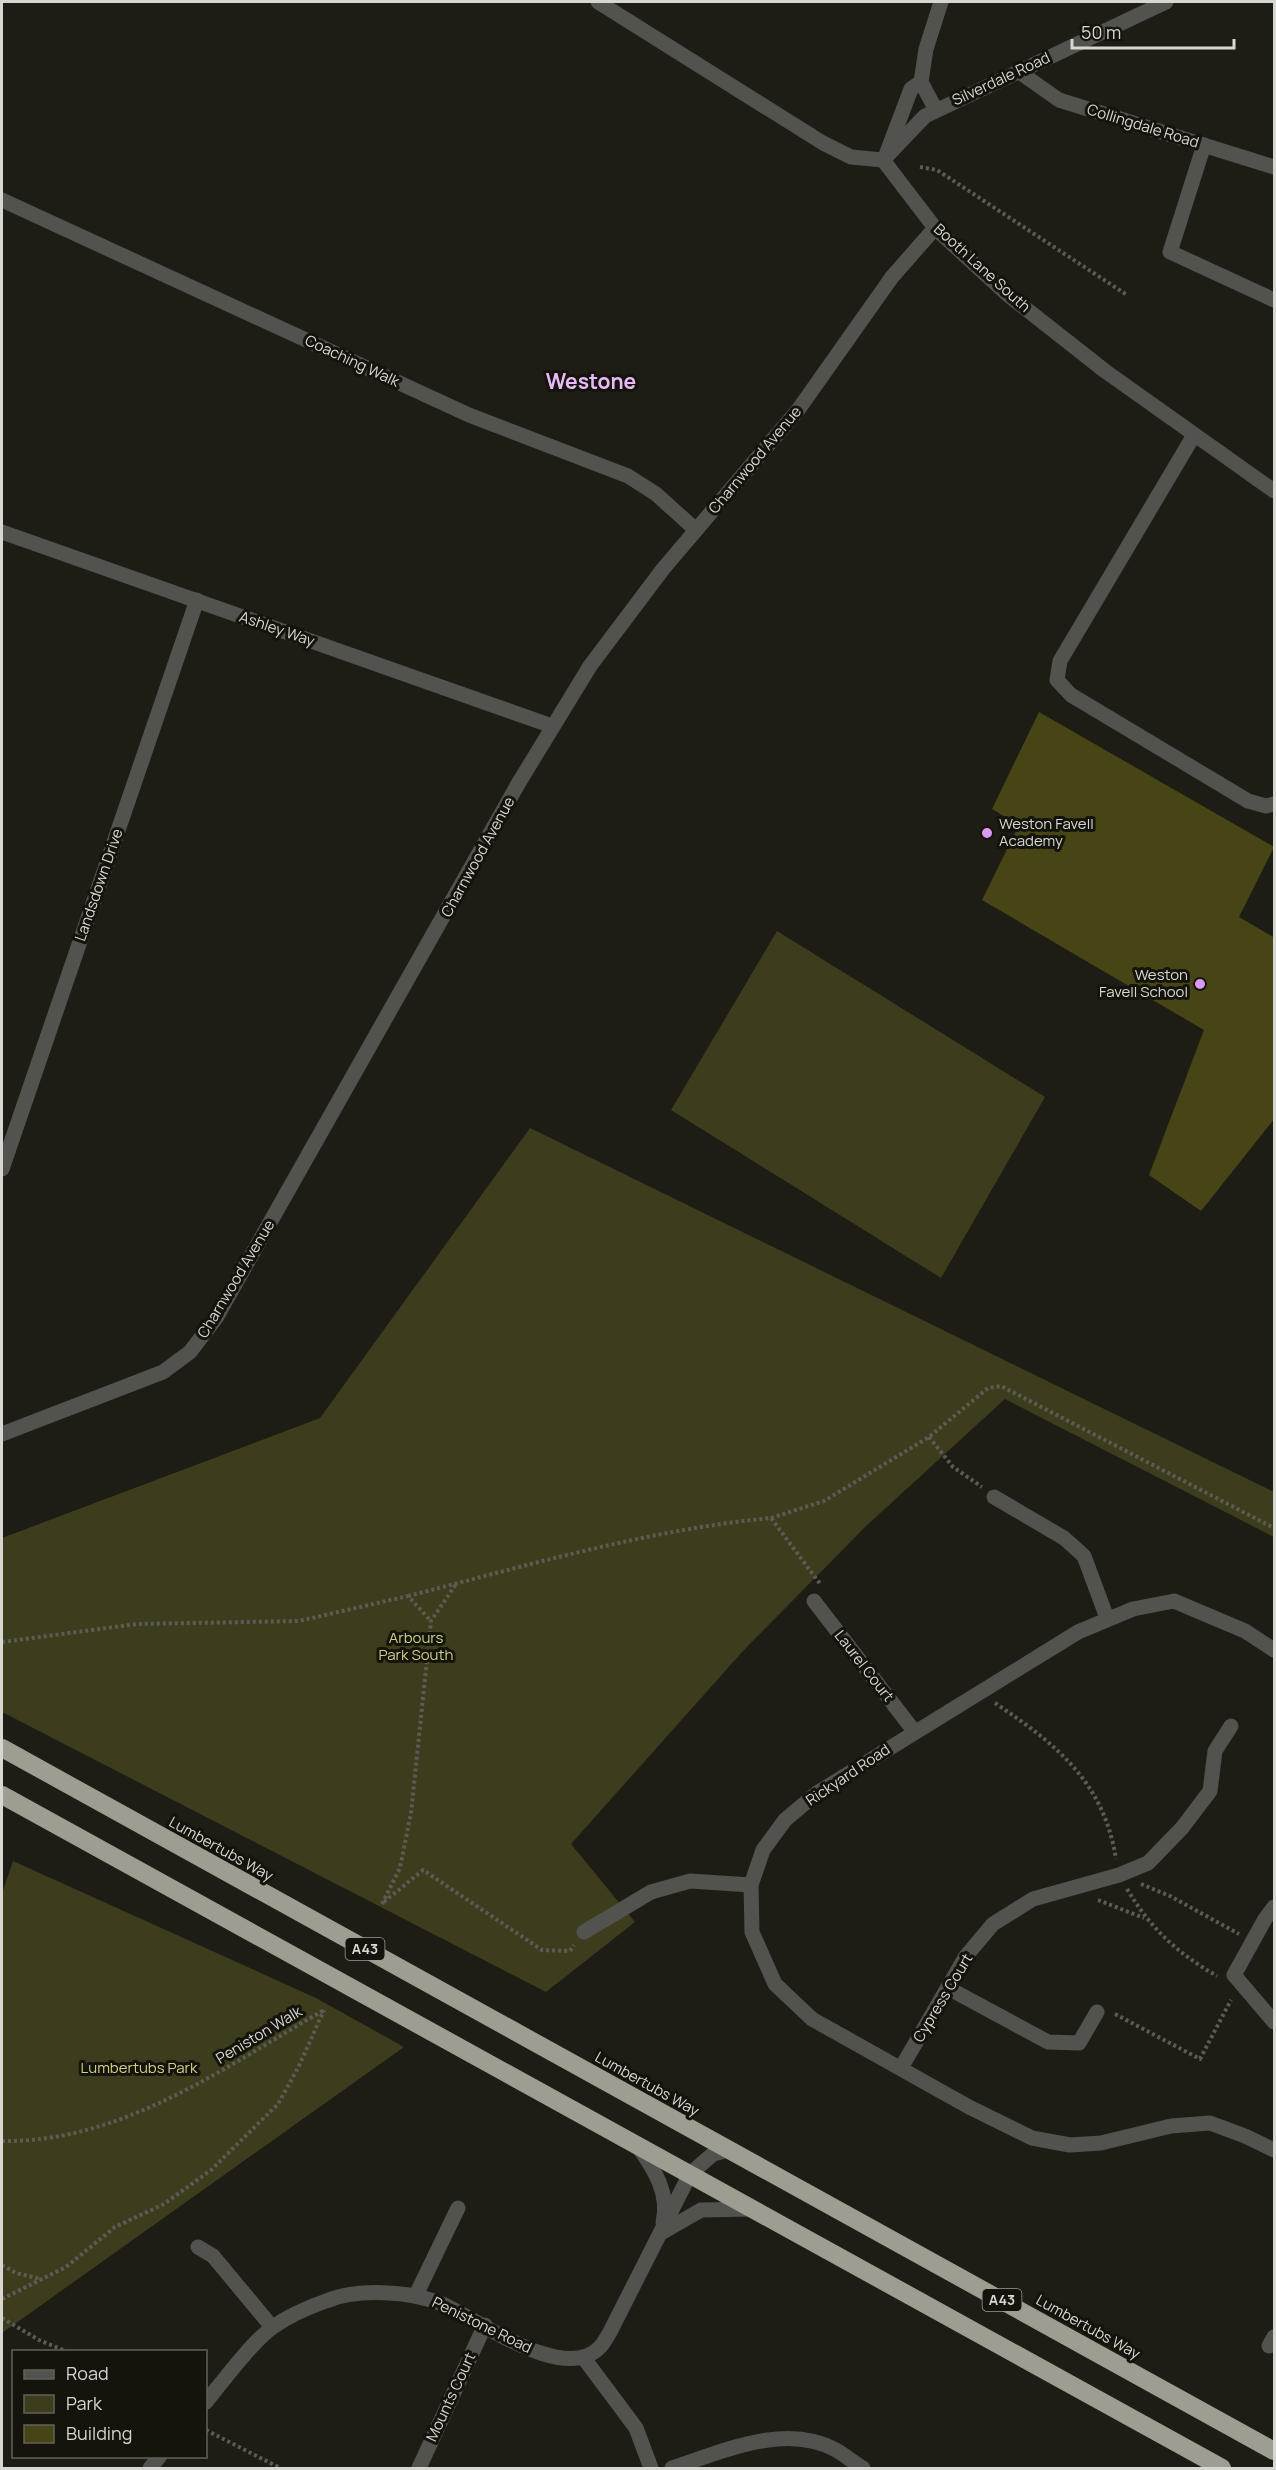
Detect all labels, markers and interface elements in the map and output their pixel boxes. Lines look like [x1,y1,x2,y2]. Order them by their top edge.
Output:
scale bar [1072,12,1234,50]
text: 50 m [1081,20,1121,44]
street label: Silverdale Road [948,47,1053,110]
street label: Collingdale Road [1085,99,1202,153]
street label: Booth Lane South [929,219,1035,317]
street label: Coaching Walk [302,329,403,392]
district label: Westone [546,367,636,395]
street label: Charnwood Avenue [703,401,806,518]
street label: Ashley Way [237,606,318,651]
street label: Charnwood Avenue [436,793,519,921]
place label: Weston Favell Academy [999,813,1094,851]
street label: Landsdown Drive [69,826,128,944]
marker: Weston Favell Academy [980,826,994,840]
place label: Weston Favell School [1099,964,1188,1002]
marker: Weston Favell School [1193,977,1207,991]
street label: Charnwood Avenue [192,1216,279,1342]
street label: Laurel Court [830,1626,899,1706]
park label: Arbours Park South [379,1627,454,1665]
street label: Rickyard Road [801,1739,894,1811]
street label: Lumbertubs Way [165,1811,277,1886]
road number: A43 [346,1938,385,1960]
street label: Cypress Court [908,1949,977,2046]
street label: Peniston Walk [212,2000,306,2069]
street label: Lumbertubs Way [591,2046,703,2121]
park label: Lumbertubs Park [81,2057,198,2078]
road number: A43 [982,2289,1022,2311]
street label: Lumbertubs Way [1032,2289,1144,2364]
street label: Penistone Road [429,2291,536,2358]
street label: Mounts Court [421,2349,480,2445]
legend [12,2350,207,2458]
text: Road [66,2361,109,2385]
text: Park [66,2391,103,2415]
text: Building [66,2421,132,2445]

